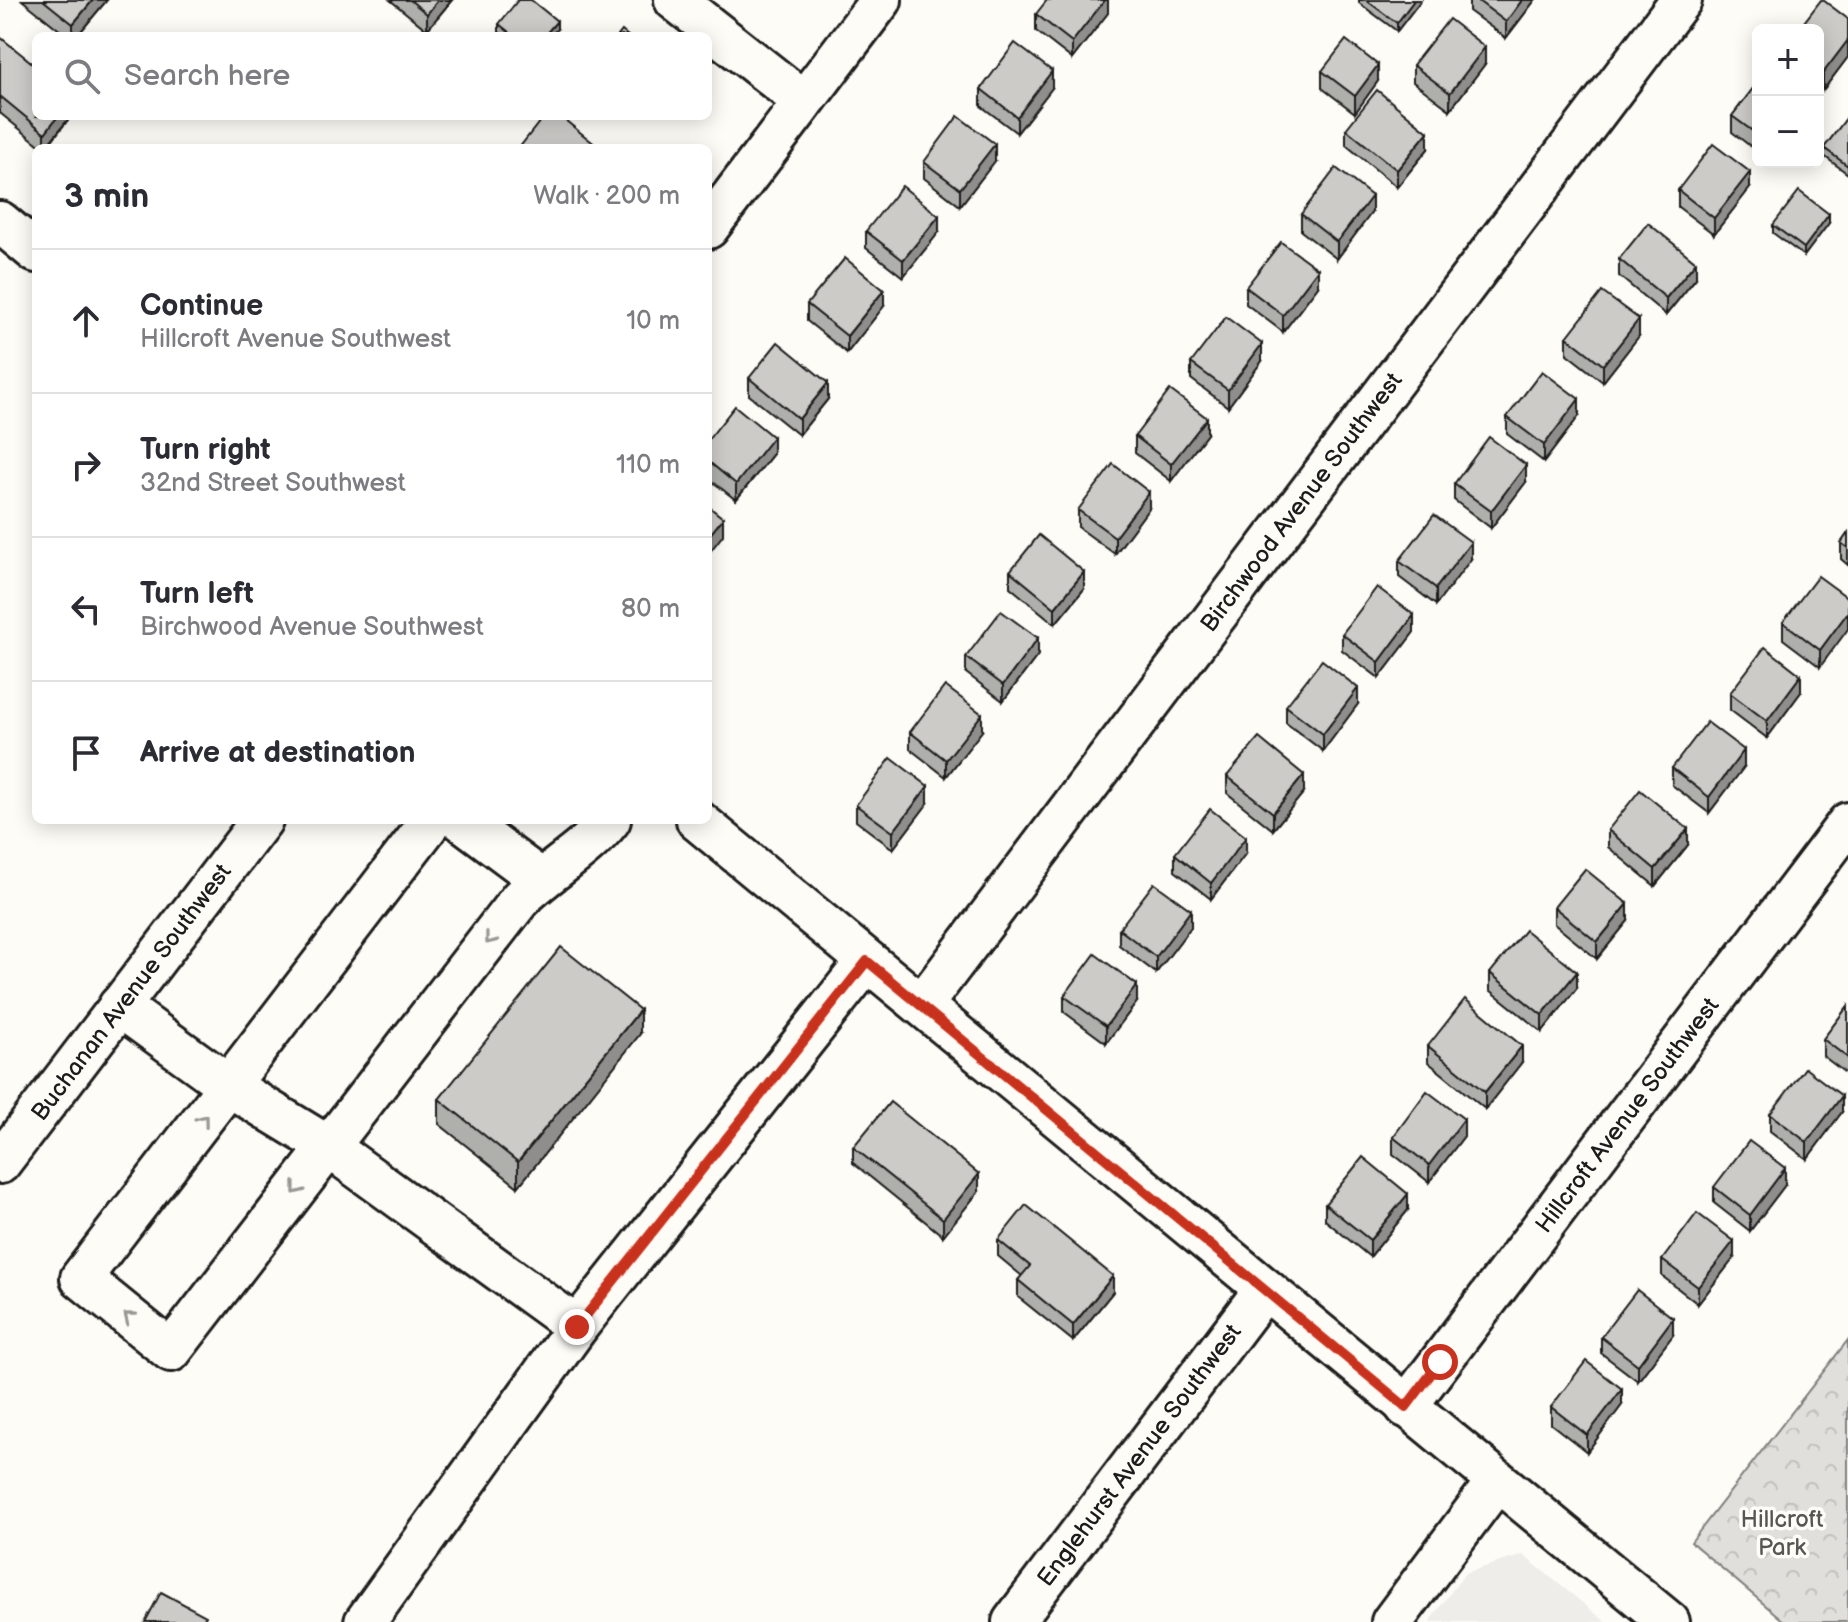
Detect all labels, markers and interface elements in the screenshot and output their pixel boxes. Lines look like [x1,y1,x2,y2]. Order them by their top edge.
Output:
map controls [1752,24,1824,168]
button: + [1752,24,1824,96]
search box [32,32,712,120]
icon: search [60,54,104,98]
text: Search here [124,58,290,94]
button: − [1752,96,1824,168]
text: 3 min [64,176,149,217]
text: Walk · 200 m [533,181,680,212]
text: Continue [140,288,263,324]
icon: ahead [64,299,108,343]
text: 10 m [626,306,680,337]
text: Hillcroft Avenue Southwest [140,324,451,355]
street label: Birchwood Avenue Southwest [1194,366,1409,638]
text: Turn right [140,432,271,468]
icon: right [64,443,108,487]
text: 110 m [616,450,680,481]
text: 32nd Street Southwest [140,468,406,499]
text: Turn left [140,576,254,612]
icon: left [64,587,108,631]
text: 80 m [621,594,680,625]
text: Birchwood Avenue Southwest [140,612,484,643]
icon: arrive [64,731,108,775]
text: Arrive at destination [140,735,416,771]
street label: Buchanan Avenue Southwest [25,858,238,1127]
one-way arrow [485,930,499,945]
street label: Hillcroft Avenue Southwest [1529,991,1726,1239]
one-way arrow [193,1114,207,1129]
one-way arrow [292,1180,306,1195]
route end [559,1309,595,1345]
one-way arrow [123,1312,138,1326]
street label: Englehurst Avenue Southwest [1031,1318,1248,1592]
route start [1422,1344,1458,1380]
park label: Hillcroft Park [1741,1505,1824,1562]

